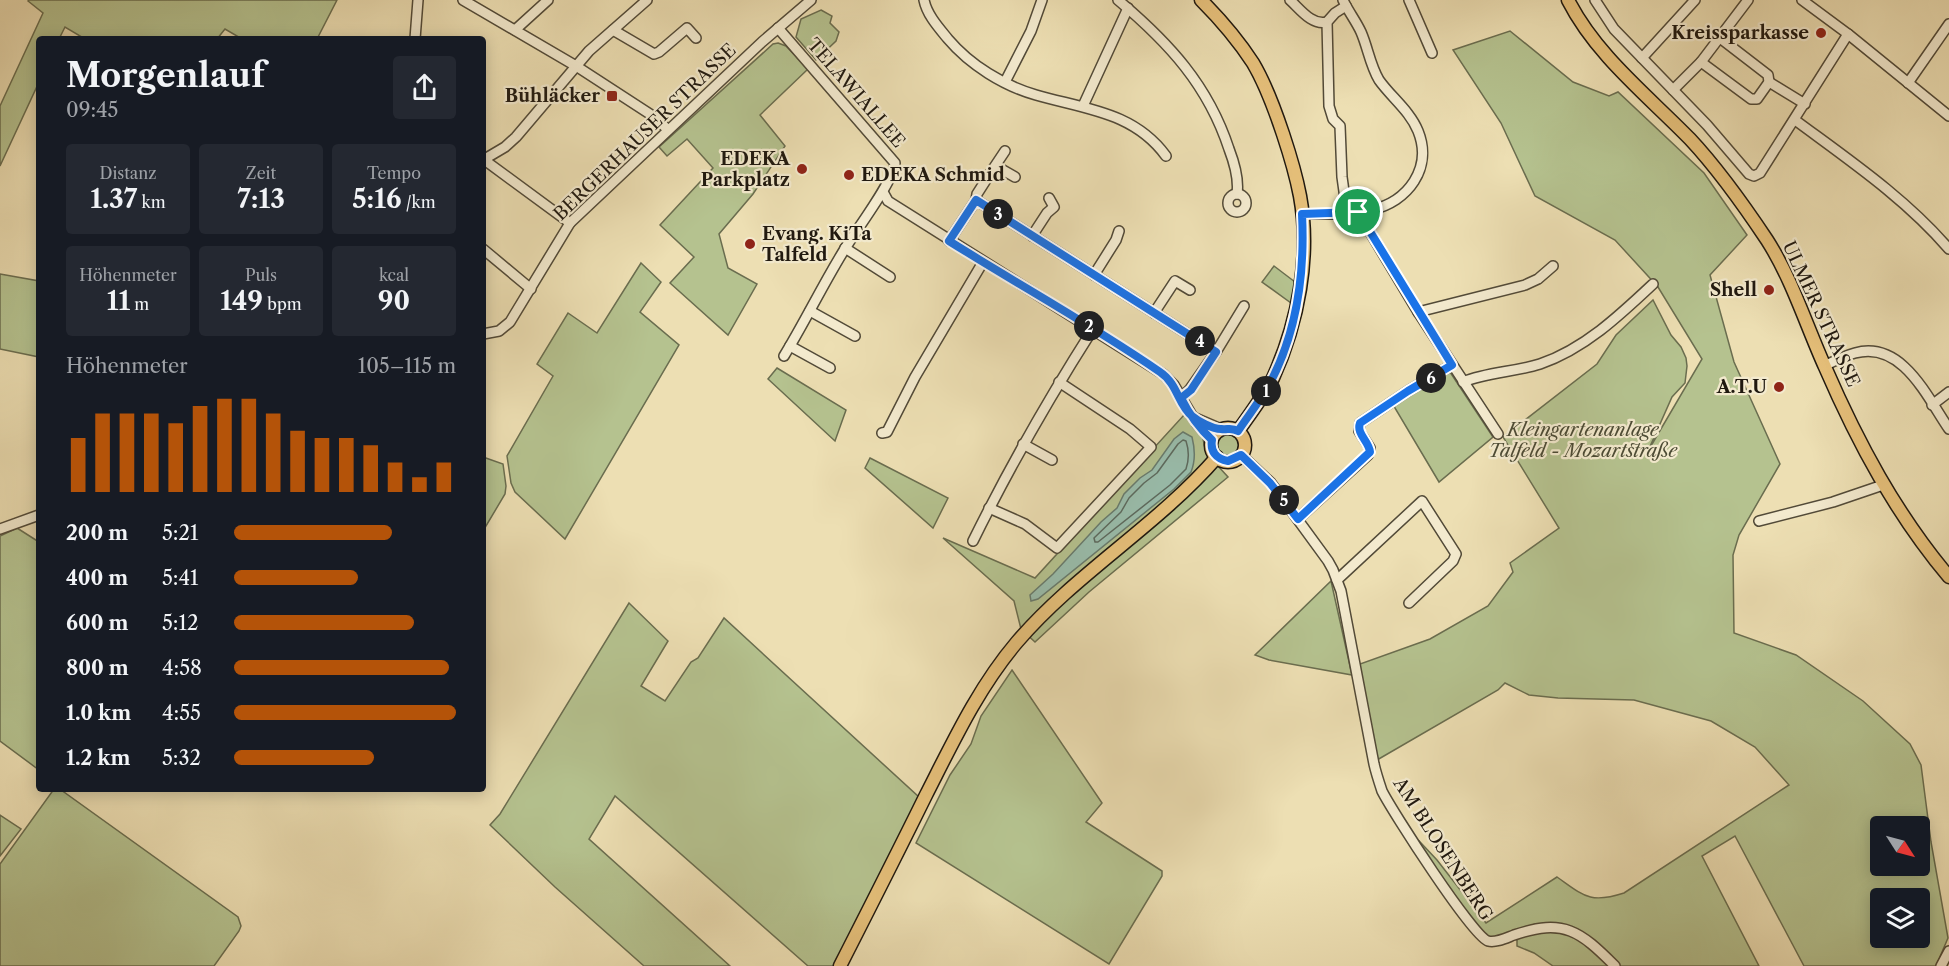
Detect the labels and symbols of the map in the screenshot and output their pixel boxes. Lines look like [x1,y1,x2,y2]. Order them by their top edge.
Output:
place label: Kreissparkasse [1671,22,1809,44]
marker: Kreissparkasse [1814,26,1828,40]
street label: TELAWIALLEE [802,34,910,152]
street label: BERGERHAUSER STRASSE [549,39,741,225]
place label: Bühläcker [505,85,600,107]
marker: Bühläcker [605,89,619,103]
place label: EDEKA Parkplatz [701,148,791,191]
marker: EDEKA Parkplatz [795,162,809,176]
place label: EDEKA Schmid [861,164,1005,186]
marker: EDEKA Schmid [842,168,856,182]
pin [1332,186,1383,237]
pin: 3 [983,199,1013,229]
place label: Evang. KiTa Talfeld [762,223,872,266]
marker: Evang. KiTa Talfeld [743,237,757,251]
street label: ULMER STRASSE [1778,238,1864,390]
place label: Shell [1710,279,1757,301]
marker: Shell [1762,283,1776,297]
pin: 2 [1074,311,1104,341]
pin: 4 [1185,326,1215,356]
pin: 6 [1416,363,1446,393]
pin: 1 [1251,376,1281,406]
place label: A.T.U [1716,376,1767,398]
marker: A.T.U [1772,380,1786,394]
park label: Kleingartenanlage Talfeld - Mozartstraße [1489,419,1679,462]
pin: 5 [1269,485,1299,515]
street label: AM BLOSENBERG [1388,773,1498,925]
north arrow [1870,816,1930,876]

